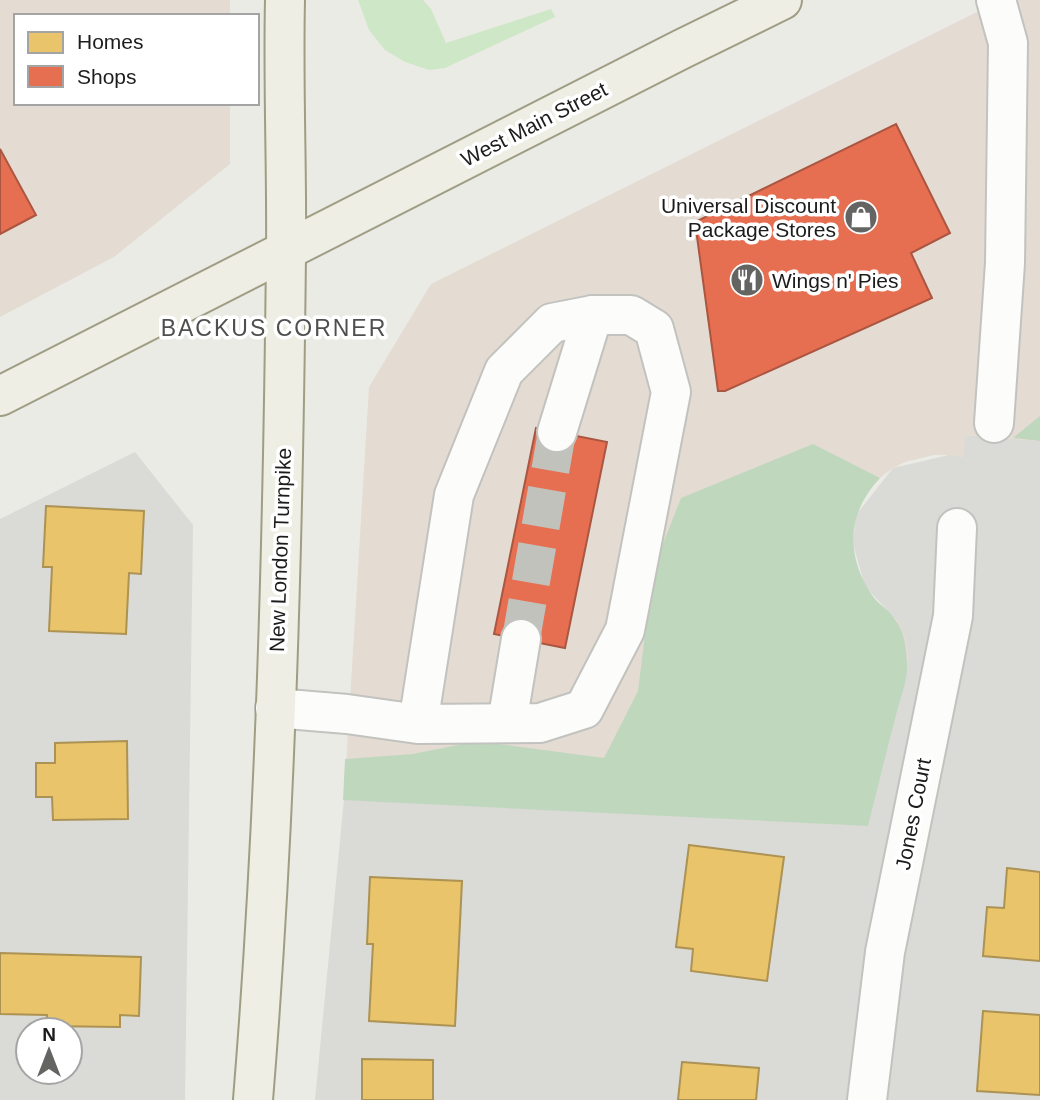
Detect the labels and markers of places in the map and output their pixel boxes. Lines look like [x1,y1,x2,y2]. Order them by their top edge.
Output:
place label: Universal Discount Package Stores [661,194,836,241]
shop icon: Universal Discount Package Stores [842,198,880,236]
restaurant icon: Wings n' Pies [728,261,766,299]
place label: Wings n' Pies [772,269,899,292]

